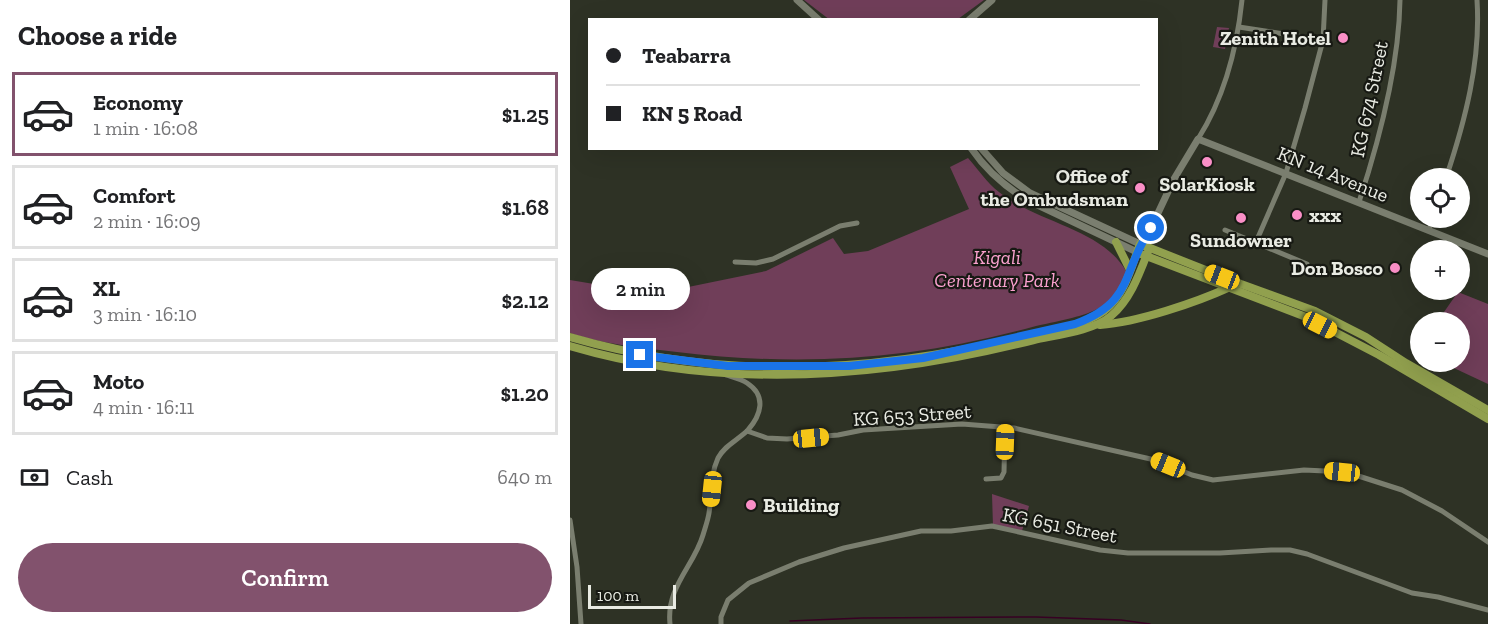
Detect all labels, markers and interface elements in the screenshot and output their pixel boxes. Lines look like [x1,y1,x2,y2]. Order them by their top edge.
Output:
text: Choose a ride [18,20,177,52]
place label: Zenith Hotel [1220,26,1331,50]
marker: Zenith Hotel [1336,31,1350,45]
street label: KG 674 Street [1345,38,1393,159]
text: Teabarra [642,42,731,69]
icon: car [21,87,75,141]
text: Economy [93,89,183,116]
text: KN 5 Road [642,100,742,127]
text: $1.25 [502,101,549,128]
text: 1 min · 16:08 [93,116,198,140]
street label: KN 14 Avenue [1274,141,1392,207]
marker: SolarKiosk [1200,155,1214,169]
place label: Office of the Ombudsman [980,164,1130,211]
map controls [1410,168,1470,372]
button: locate [1410,168,1470,228]
place label: SolarKiosk [1159,172,1255,196]
icon: car [21,180,75,234]
marker: Office of the Ombudsman [1133,181,1147,195]
text: Comfort [93,182,175,209]
text: $1.68 [502,194,549,221]
place label: xxx [1309,203,1341,227]
marker: xxx [1290,208,1304,222]
text: 2 min · 16:09 [93,209,201,233]
marker: Sundowner [1234,211,1248,225]
route start [1137,214,1164,241]
place label: Sundowner [1190,228,1292,252]
button: + [1410,240,1470,300]
park label: Kigali Centenary Park [934,245,1060,292]
place label: Don Bosco [1291,256,1384,280]
marker: Don Bosco [1388,261,1402,275]
car [1202,262,1242,292]
callout: 2 min [590,268,689,310]
icon: car [21,273,75,327]
text: XL [93,275,120,302]
text: 2 min [616,277,665,301]
text: $2.12 [501,287,549,314]
text: 3 min · 16:10 [93,302,197,326]
car [1300,309,1340,341]
button: − [1410,312,1470,372]
route end [626,341,653,368]
icon: car [21,366,75,420]
text: Moto [93,368,144,395]
text: $1.20 [500,380,549,407]
text: 4 min · 16:11 [93,395,194,419]
street label: KG 653 Street [852,399,972,431]
car [995,424,1015,460]
car [792,427,830,449]
car [1148,450,1188,480]
icon: cash [18,461,51,494]
car [1323,461,1361,483]
text: Cash [66,464,113,491]
text: 640 m [497,465,552,489]
car [701,470,723,508]
place label: Building [763,493,840,517]
marker: Building [744,498,758,512]
street label: KG 651 Street [1001,502,1120,548]
button: Confirm [18,543,552,612]
scale bar [588,582,676,610]
text: 100 m [597,586,639,605]

